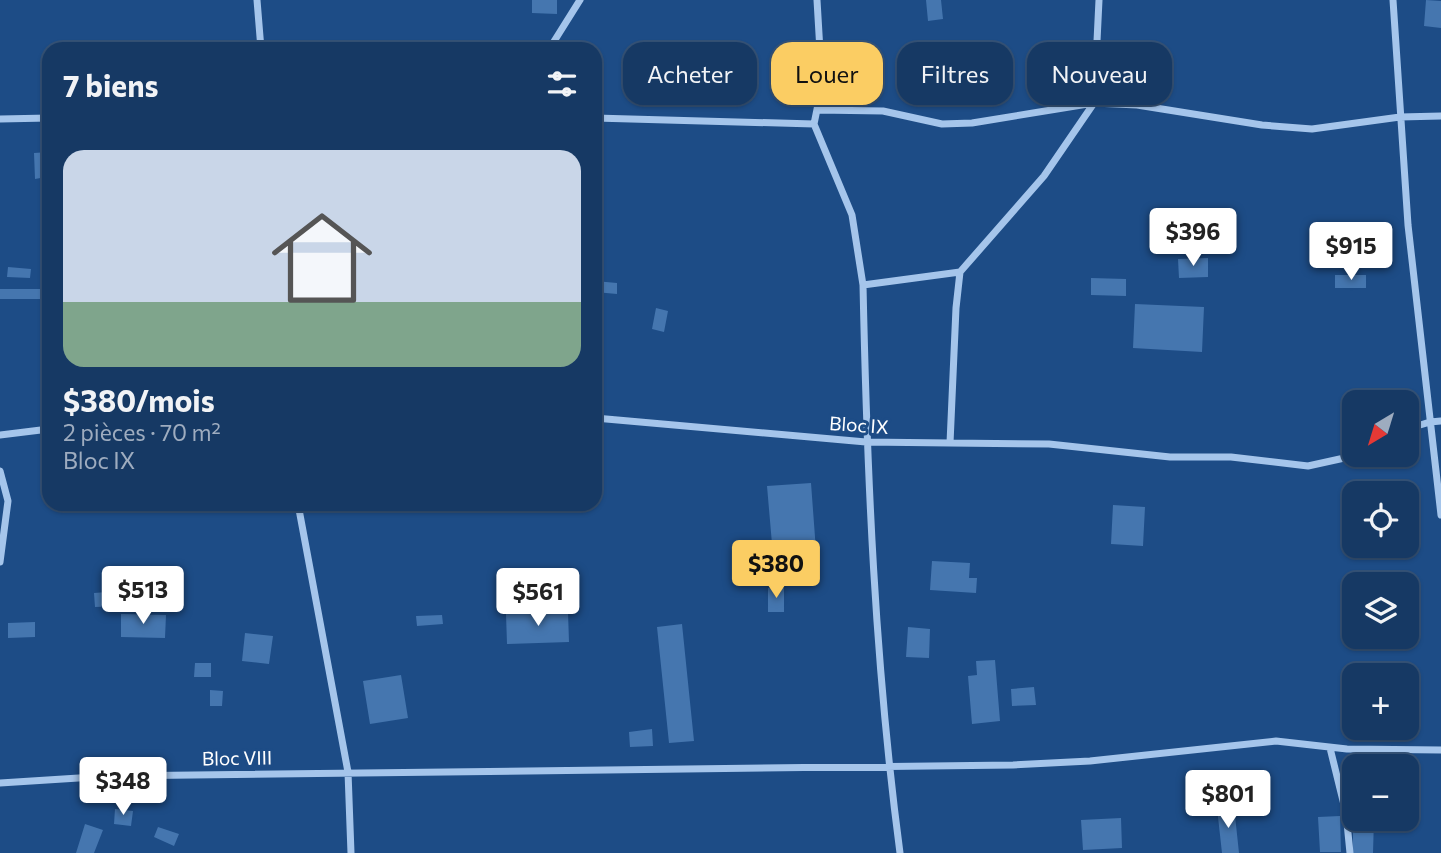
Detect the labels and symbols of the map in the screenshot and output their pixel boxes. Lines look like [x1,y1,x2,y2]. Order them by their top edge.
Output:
pin: $396 [1152,208,1234,268]
pin: $915 [1310,222,1392,282]
north arrow [1342,390,1419,467]
street label: Bloc IX [828,411,890,438]
pin: $380 [735,540,817,600]
pin: $513 [102,566,184,626]
pin: $561 [497,568,579,628]
street label: Bloc VIII [202,745,272,770]
pin: $348 [82,758,164,817]
pin: $801 [1187,770,1269,830]

